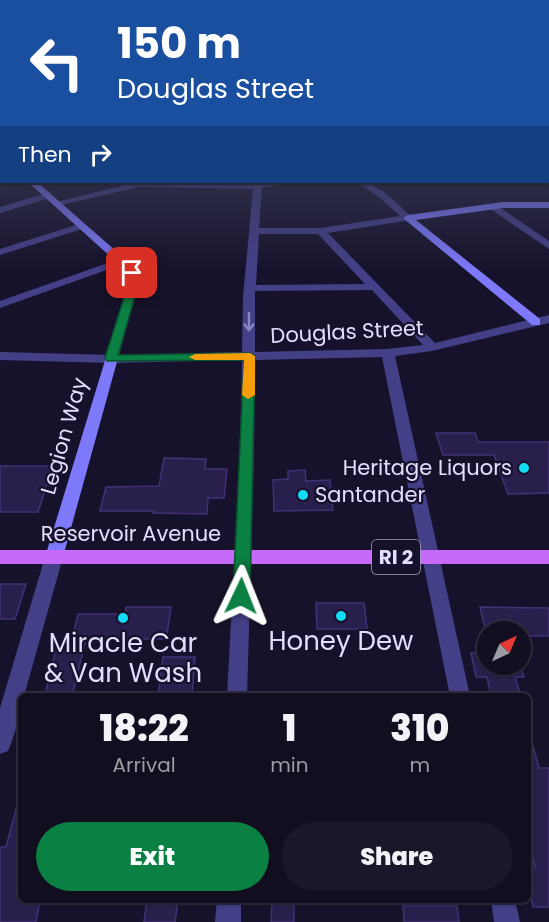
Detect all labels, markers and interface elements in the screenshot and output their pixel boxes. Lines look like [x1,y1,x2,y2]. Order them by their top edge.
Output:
text: 150 m [117,14,241,73]
icon: left [18,24,96,102]
text: Douglas Street [117,70,314,107]
icon: right [84,138,117,171]
text: Then [18,139,72,170]
pin [106,247,157,298]
icon: arrive [115,256,148,289]
one-way arrow [244,312,255,332]
street label: Douglas Street [270,313,424,350]
street label: Legion Way [33,374,94,498]
place label: Heritage Liquors [343,453,512,482]
marker: Heritage Liquors [517,461,531,475]
place label: Santander [315,480,425,509]
marker: Santander [296,488,310,502]
street label: Reservoir Avenue [41,519,221,548]
road number: RI 2 [372,540,420,574]
position arrow [209,564,273,628]
marker: Honey Dew [334,609,348,623]
marker: Miracle Car & Van Wash [116,611,130,625]
north arrow [477,621,531,675]
map controls [477,621,531,675]
place label: Honey Dew [269,623,413,659]
place label: Miracle Car & Van Wash [44,625,202,691]
text: 18:22 [99,703,189,754]
text: 1 [282,703,296,754]
text: 310 [390,703,450,754]
text: Arrival [113,751,176,779]
text: min [270,751,309,779]
text: m [409,751,430,779]
button: Exit [36,822,269,891]
button: Share [281,822,513,891]

